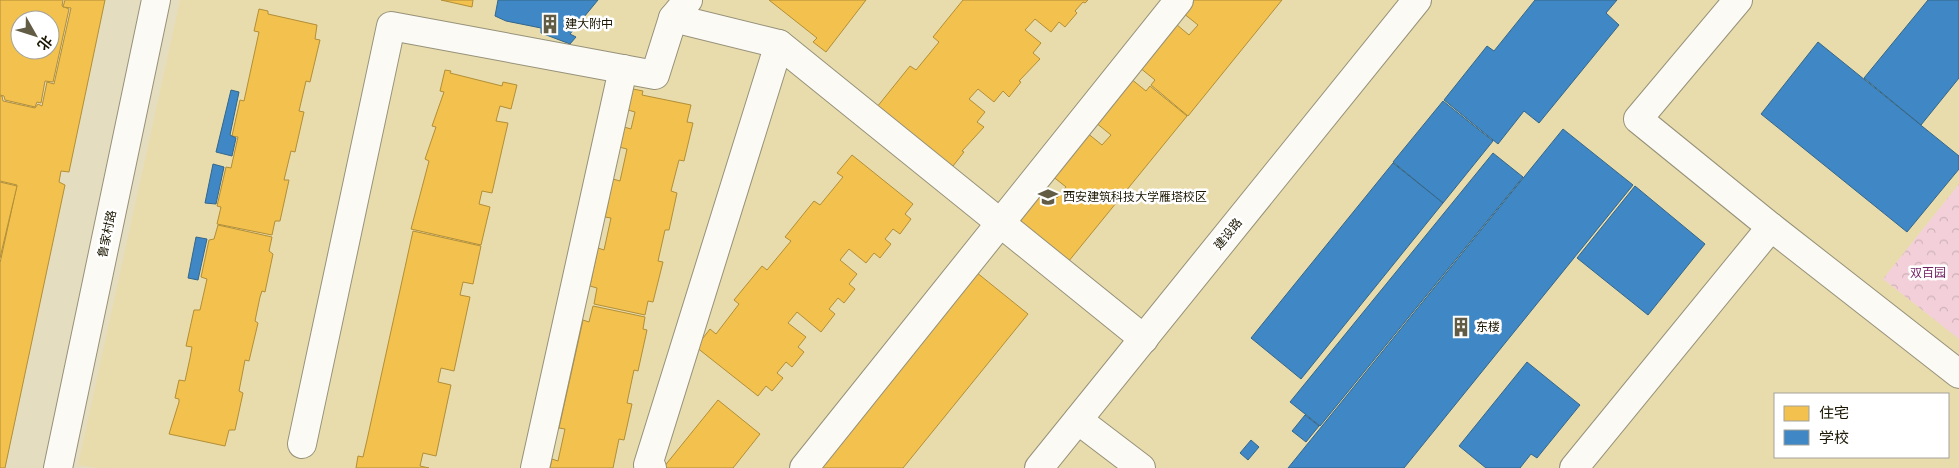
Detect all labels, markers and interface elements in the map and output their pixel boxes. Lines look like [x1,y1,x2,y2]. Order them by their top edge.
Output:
north arrow [10,10,60,60]
building icon: 建大附中 [539,13,561,35]
place label: 建大附中 [565,17,613,31]
text: 北 [34,32,56,54]
school or university icon: 西安建筑科技大学雁塔校区 [1037,186,1059,208]
place label: 西安建筑科技大学雁塔校区 [1063,190,1207,204]
street label: 鲁家村路 [95,209,119,259]
street label: 建设路 [1211,216,1245,252]
park label: 双百园 [1910,266,1946,280]
building icon: 东楼 [1450,316,1472,338]
place label: 东楼 [1476,320,1500,334]
legend [1774,393,1949,458]
text: 住宅 [1819,404,1849,422]
text: 学校 [1819,429,1849,447]

